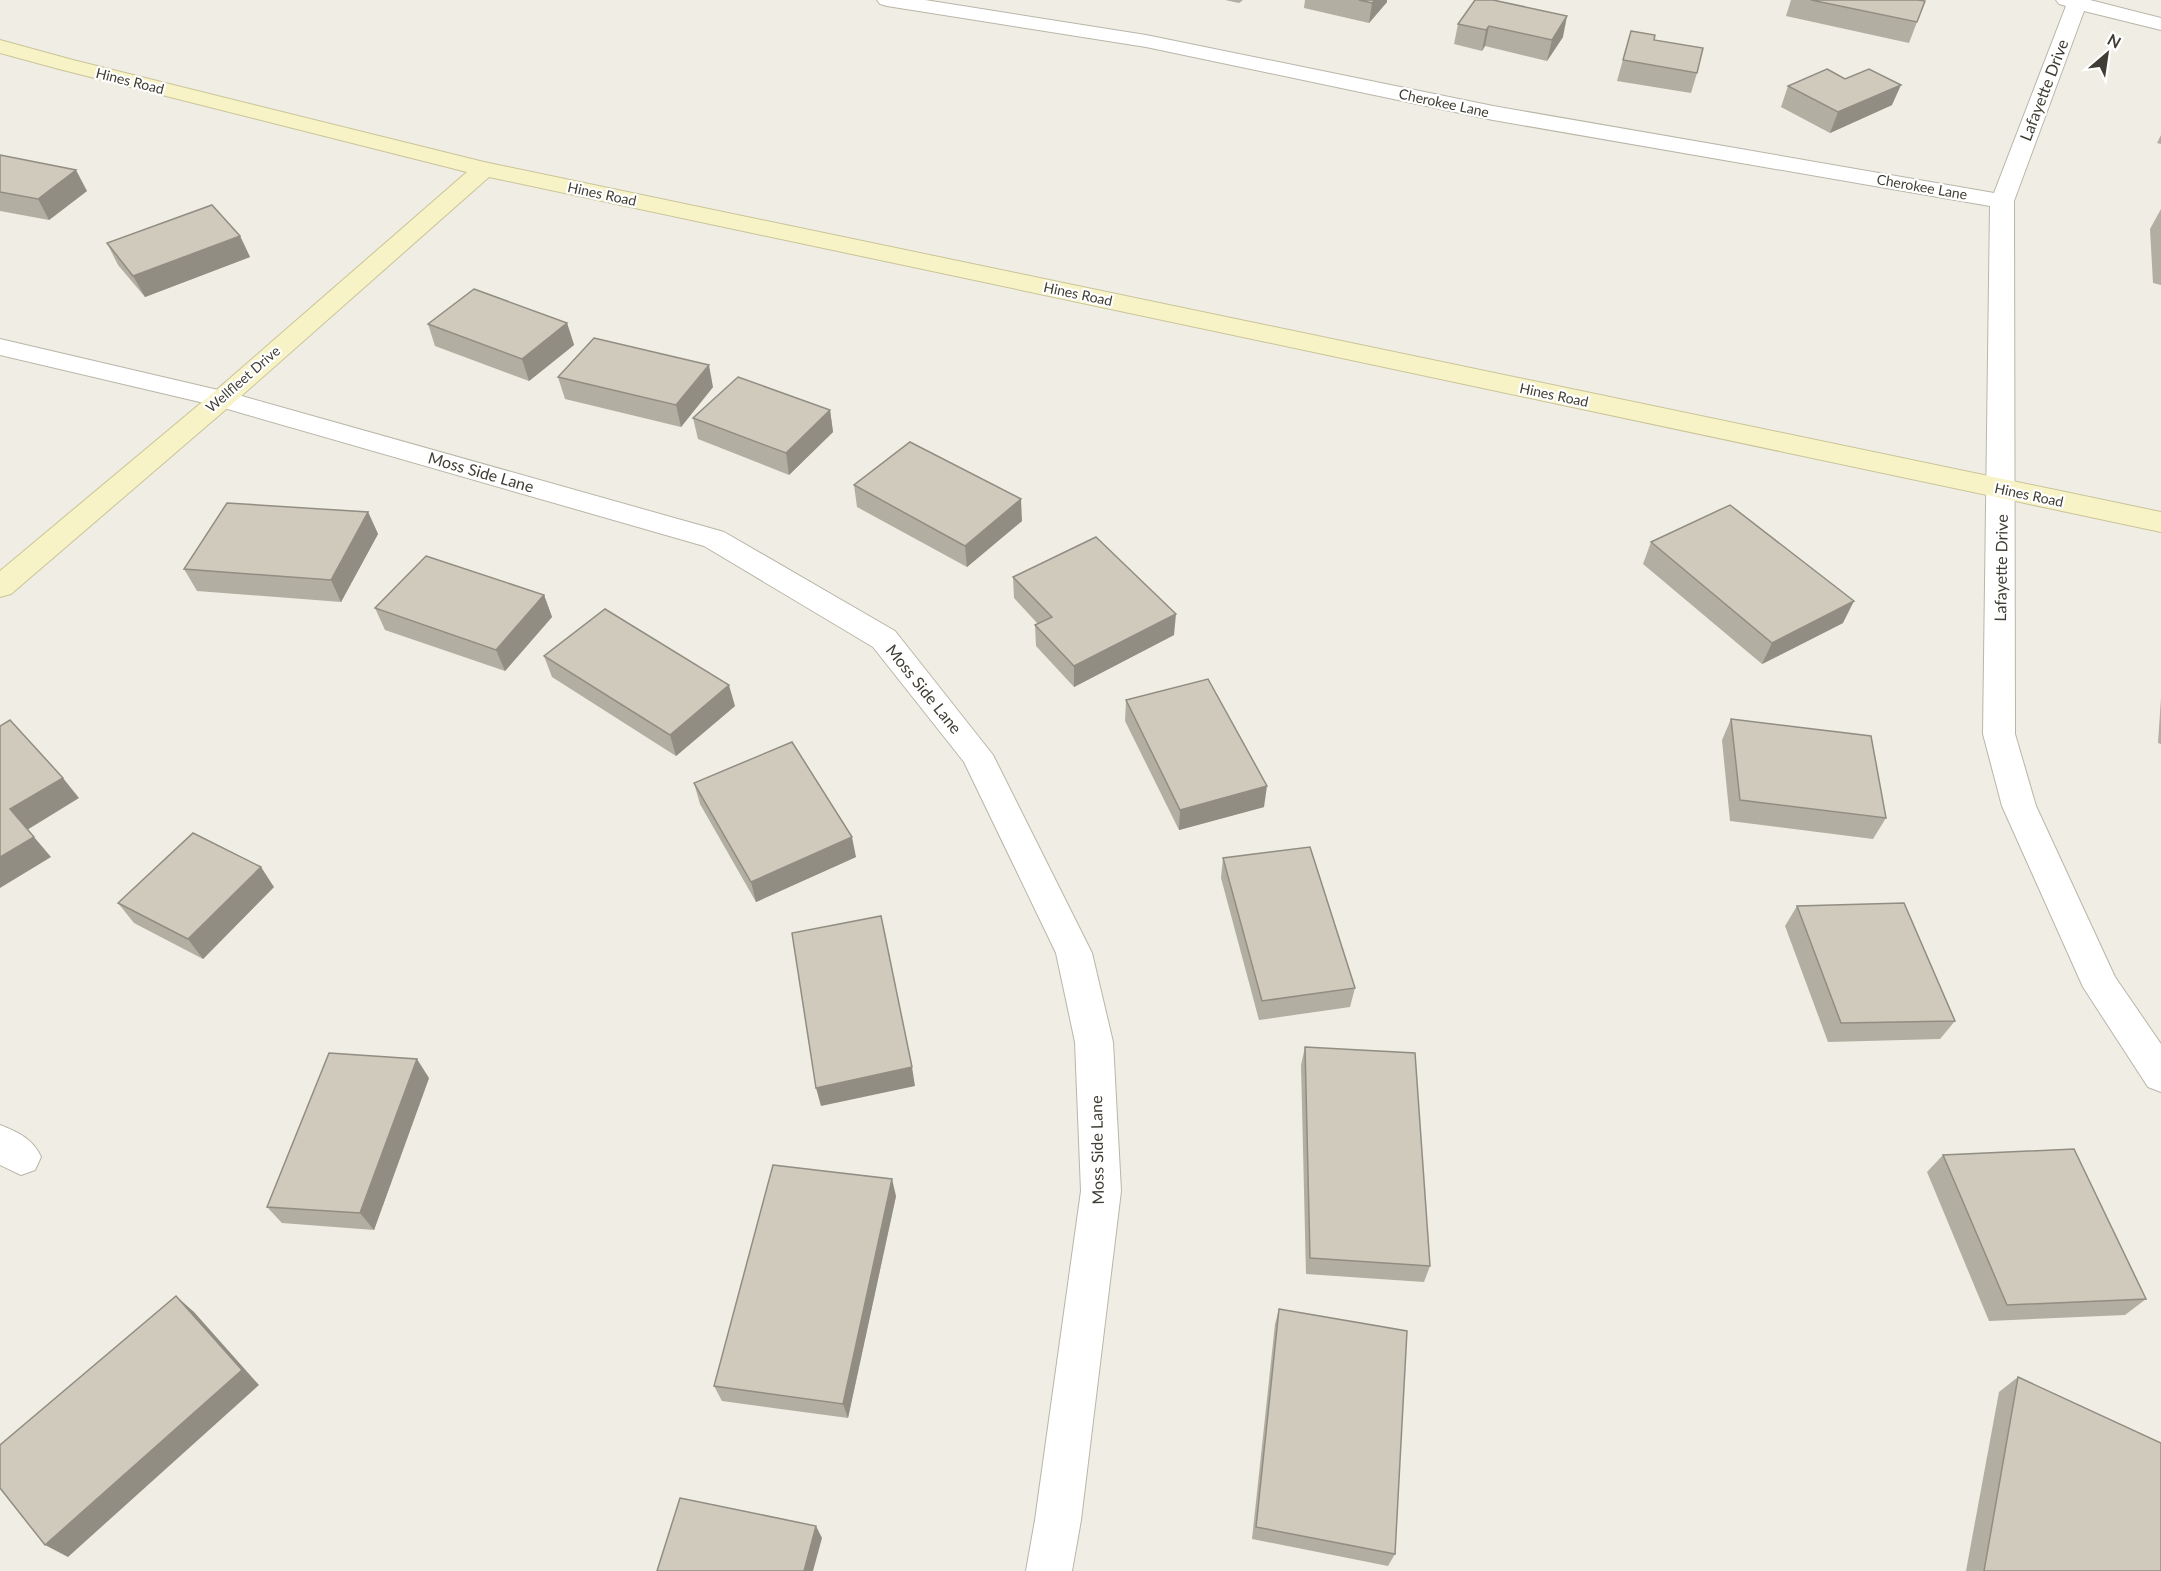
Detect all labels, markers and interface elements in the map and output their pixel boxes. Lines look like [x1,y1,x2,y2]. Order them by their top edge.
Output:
north arrow [2077,24,2137,84]
text: N [2105,29,2125,52]
street label: Lafayette Drive [2015,36,2072,143]
street label: Hines Road [94,64,166,97]
street label: Cherokee Lane [1397,85,1491,120]
street label: Cherokee Lane [1875,170,1969,203]
street label: Hines Road [566,178,638,209]
street label: Hines Road [1042,278,1114,309]
street label: Wellfleet Drive [202,342,283,415]
street label: Hines Road [1518,379,1590,410]
street label: Moss Side Lane [426,447,536,496]
street label: Hines Road [1993,479,2065,510]
street label: Lafayette Drive [1990,514,2011,622]
street label: Moss Side Lane [883,640,966,737]
street label: Moss Side Lane [1086,1095,1107,1205]

